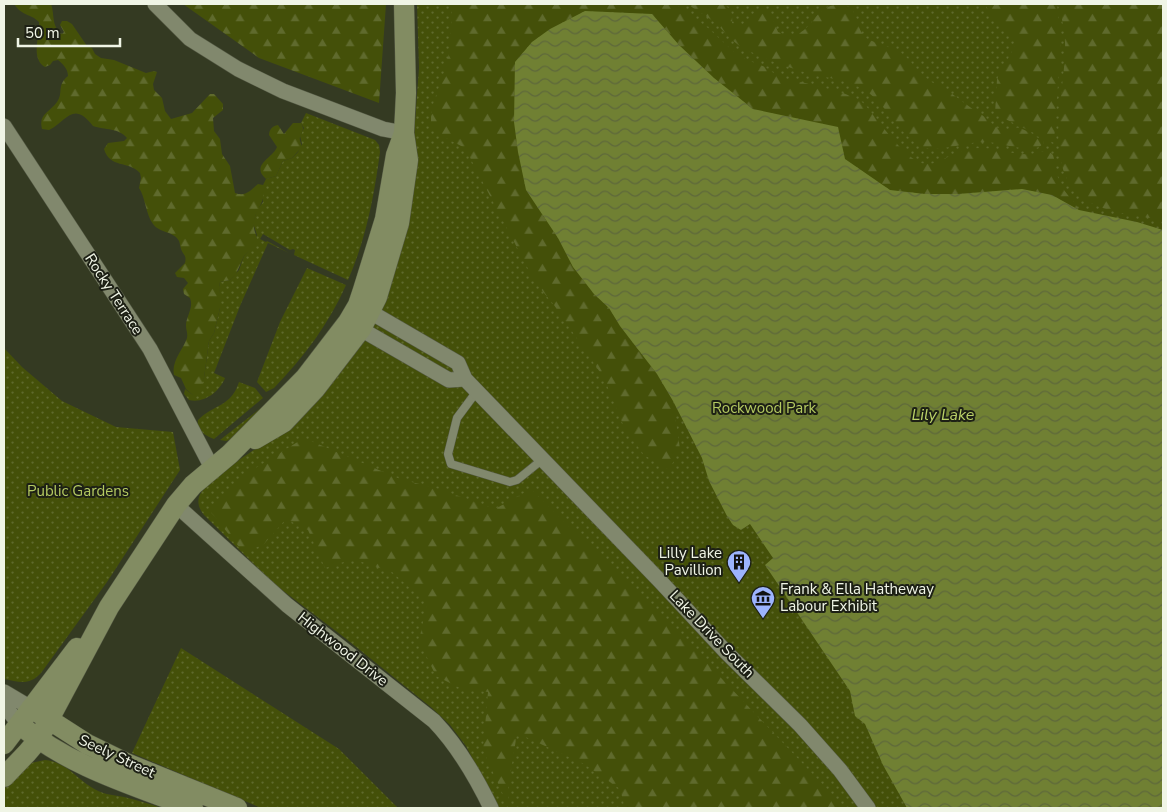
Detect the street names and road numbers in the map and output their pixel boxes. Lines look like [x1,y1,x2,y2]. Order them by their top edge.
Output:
street label: Rocky Terrace [80,249,148,339]
street label: Lake Drive South [665,586,759,682]
street label: Highwood Drive [294,607,392,691]
street label: Seely Street [76,730,159,783]

